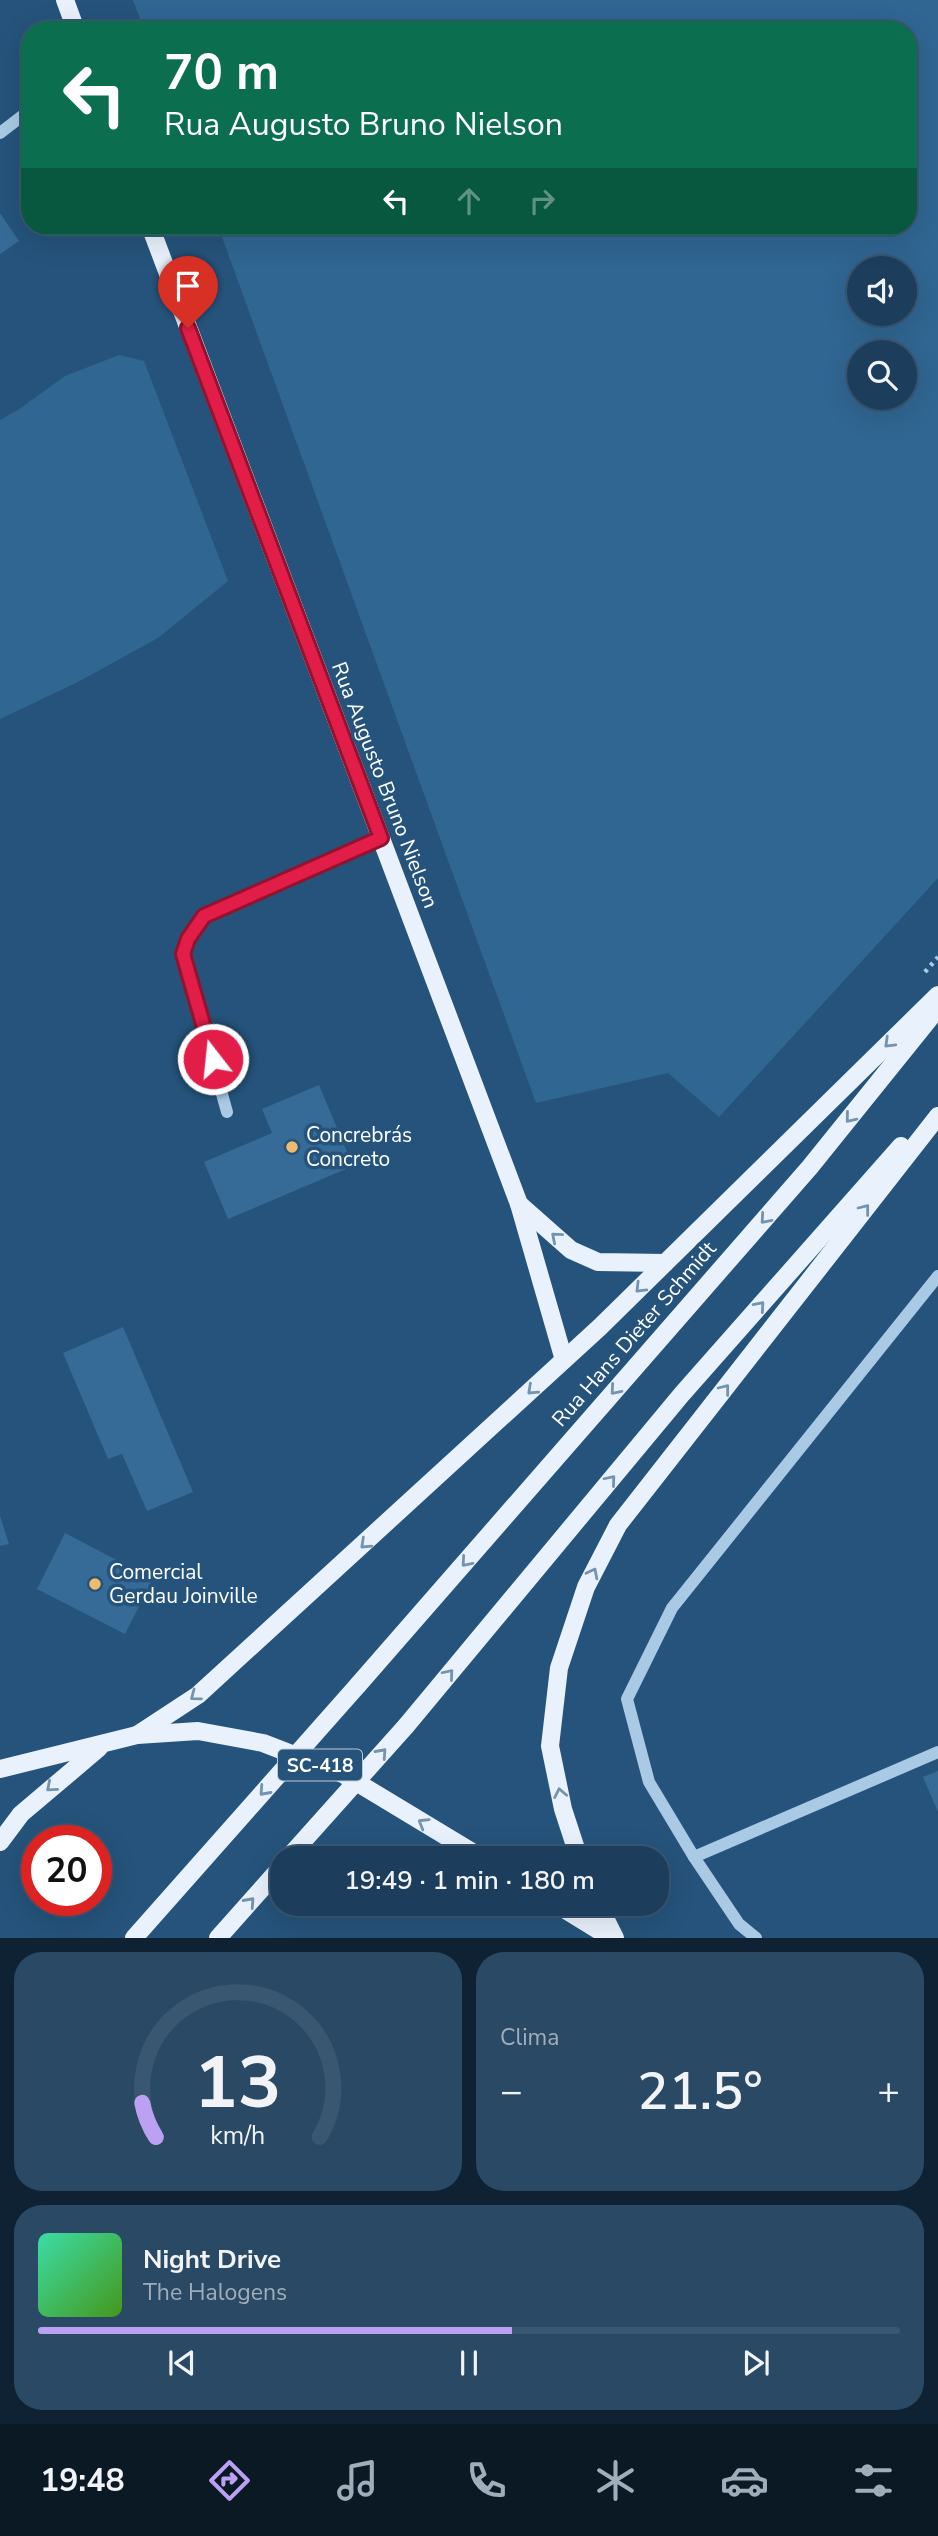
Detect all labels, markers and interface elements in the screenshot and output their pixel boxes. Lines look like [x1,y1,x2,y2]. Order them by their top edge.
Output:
text: 70 m [164,39,279,106]
icon: left [49,49,140,140]
text: Rua Augusto Bruno Nielson [164,103,563,146]
icon: left [377,182,415,220]
icon: ahead [450,182,488,220]
icon: right [523,182,561,220]
pin [158,256,218,328]
map controls [847,256,917,410]
button: sound [847,256,917,326]
icon: arrive [169,267,207,305]
button: search [847,340,917,410]
street label: Rua Augusto Bruno Nielson [325,658,445,912]
position arrow [176,1022,250,1096]
one-way arrow [884,1034,897,1047]
one-way arrow [845,1110,858,1123]
place label: Concrebrás Concreto [306,1121,412,1173]
marker: Concrebrás Concreto [284,1139,300,1155]
one-way arrow [856,1205,869,1217]
one-way arrow [761,1211,773,1224]
one-way arrow [551,1232,564,1245]
street label: Rua Hans Dieter Schmidt [546,1235,723,1433]
one-way arrow [635,1280,648,1293]
one-way arrow [752,1301,764,1314]
one-way arrow [527,1382,540,1394]
one-way arrow [611,1382,624,1395]
one-way arrow [716,1384,729,1396]
one-way arrow [602,1476,615,1488]
one-way arrow [360,1536,373,1548]
one-way arrow [462,1553,474,1566]
place label: Comercial Gerdau Joinville [109,1558,258,1610]
one-way arrow [584,1568,598,1580]
marker: Comercial Gerdau Joinville [87,1576,103,1592]
one-way arrow [441,1669,453,1682]
one-way arrow [190,1688,203,1700]
one-way arrow [374,1748,386,1761]
road number: SC-418 [278,1750,362,1780]
one-way arrow [46,1779,59,1791]
one-way arrow [260,1783,272,1796]
one-way arrow [553,1787,568,1799]
one-way arrow [418,1818,431,1831]
speed limit sign: 20 [21,1825,112,1916]
text: 19:49 · 1 min · 180 m [344,1863,595,1898]
one-way arrow [242,1897,254,1910]
text: Clima [500,2022,560,2053]
text: 13 [194,2034,282,2134]
text: 21.5° [637,2056,763,2127]
text: − [500,2066,523,2117]
text: + [877,2066,900,2117]
text: km/h [210,2119,266,2153]
text: Night Drive [143,2242,281,2277]
text: The Halogens [143,2277,287,2308]
icon: previous [163,2344,201,2382]
icon: pause [450,2344,488,2382]
icon: next [737,2344,775,2382]
icon: directions [205,2456,254,2505]
icon: music [333,2456,382,2505]
icon: phone [462,2456,511,2505]
icon: climate [591,2456,640,2505]
icon: car [720,2456,769,2505]
icon: filters [849,2456,898,2505]
text: 19:48 [40,2459,125,2502]

